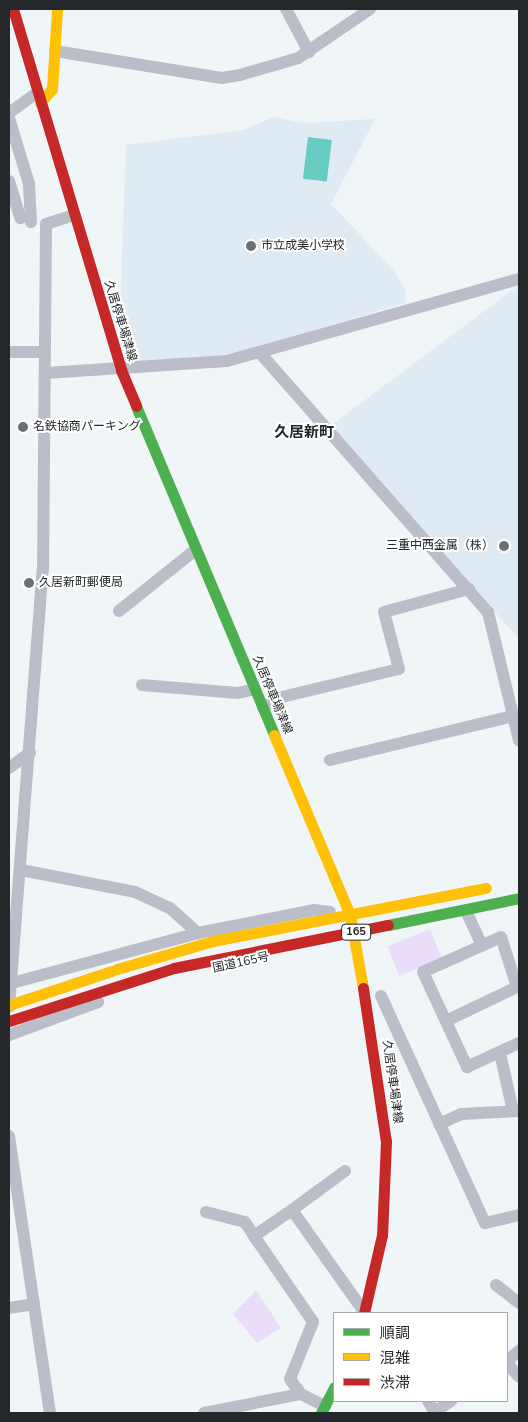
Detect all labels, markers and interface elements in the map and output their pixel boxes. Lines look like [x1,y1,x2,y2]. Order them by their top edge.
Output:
place label: 市立成美小学校 [261,239,345,253]
marker: 市立成美小学校 [245,240,257,252]
street label: 久居停車場津線 [101,279,139,363]
place label: 名鉄協商パーキング [33,420,141,434]
marker: 名鉄協商パーキング [17,421,29,433]
district label: 久居新町 [274,424,334,442]
place label: 三重中西金属（株） [386,539,494,553]
marker: 三重中西金属（株） [498,540,510,552]
place label: 久居新町郵便局 [39,576,123,590]
marker: 久居新町郵便局 [23,577,35,589]
street label: 久居停車場津線 [249,654,295,736]
road number: 165 [341,924,371,940]
street label: 国道165号 [211,950,271,976]
street label: 久居停車場津線 [379,1039,405,1125]
legend [333,1312,508,1402]
text: 順調 [380,1323,410,1343]
text: 混雑 [380,1348,410,1368]
text: 渋滞 [380,1373,410,1393]

